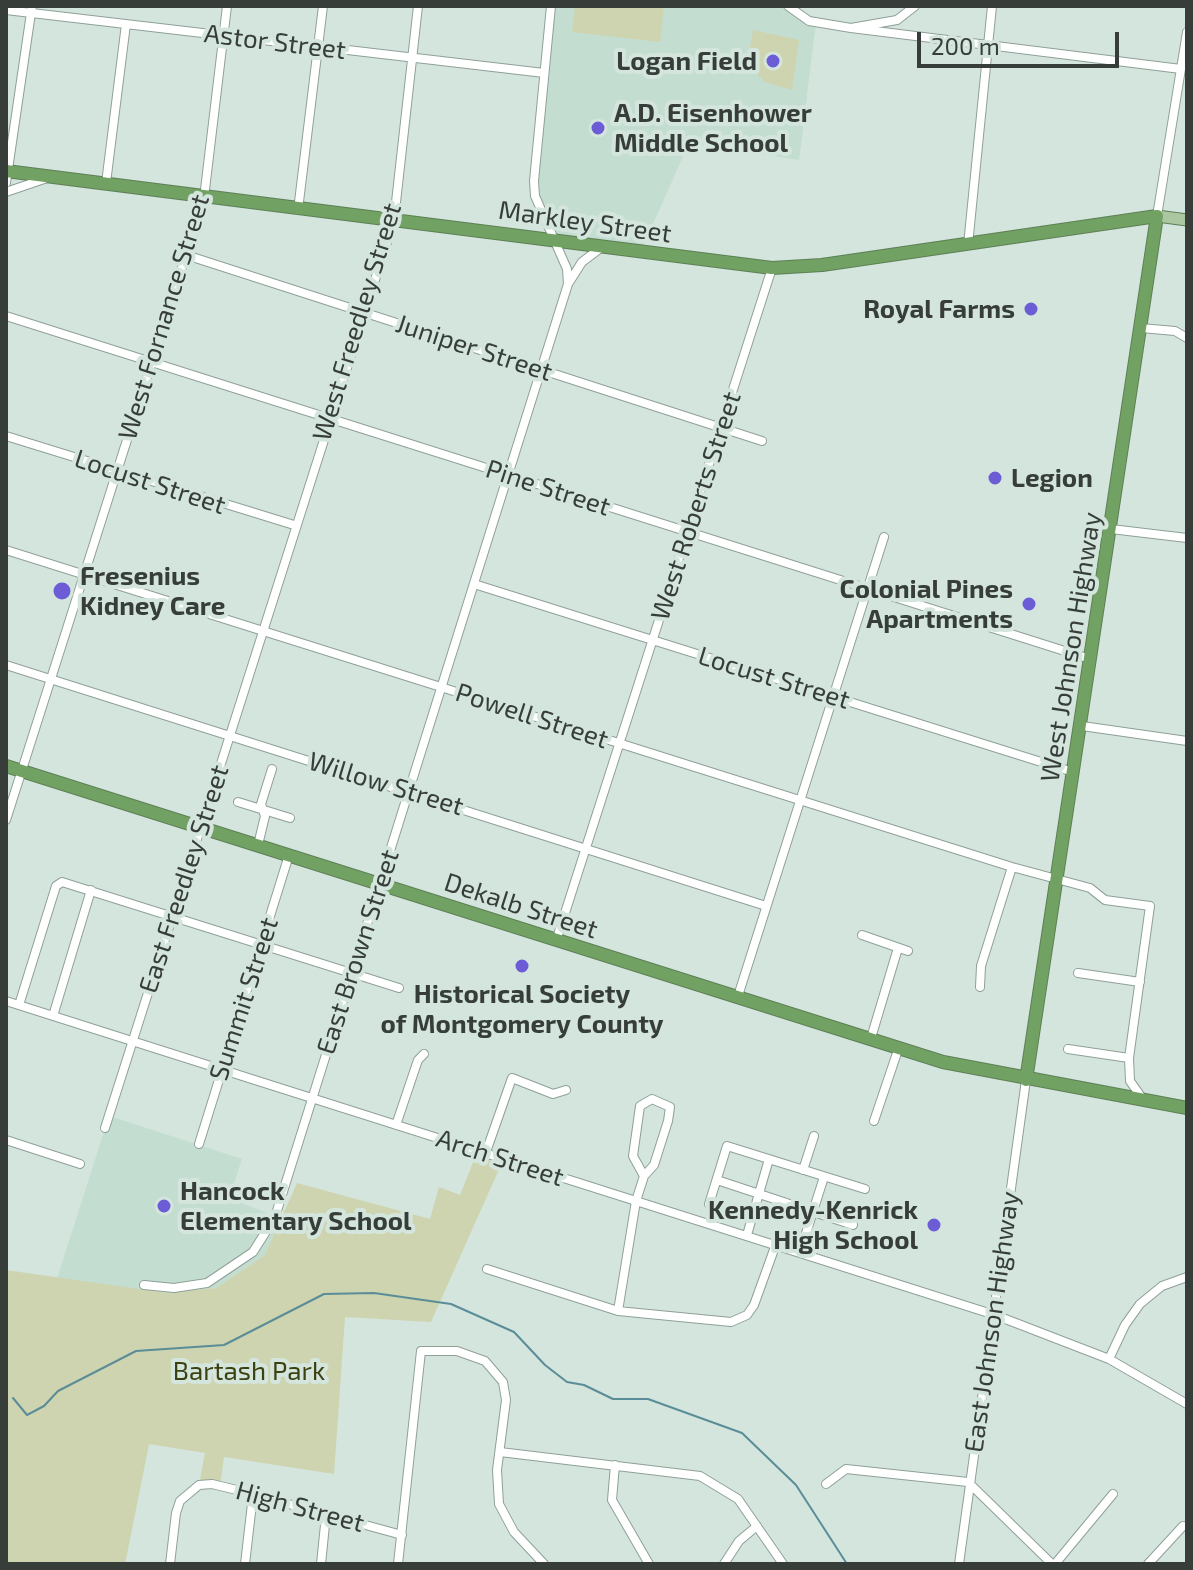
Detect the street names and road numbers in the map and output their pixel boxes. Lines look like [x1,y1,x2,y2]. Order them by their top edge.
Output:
street label: Astor Street [202,18,348,66]
street label: West Fornance Street [112,191,216,443]
street label: Markley Street [497,194,673,250]
street label: West Freedley Street [306,199,408,445]
street label: Juniper Street [392,308,556,388]
street label: West Roberts Street [644,388,748,624]
street label: Locust Street [71,443,229,521]
street label: Pine Street [482,453,614,523]
street label: West Johnson Highway [1034,510,1108,784]
street label: Locust Street [694,640,854,716]
street label: Powell Street [452,677,612,755]
street label: Willow Street [305,746,467,822]
street label: East Freedley Street [132,761,236,997]
street label: East Brown Street [310,846,406,1058]
street label: Dekalb Street [440,867,602,945]
street label: Summit Street [203,914,285,1084]
street label: Arch Street [432,1123,568,1193]
street label: East Johnson Highway [958,1189,1026,1455]
street label: High Street [232,1475,368,1539]

